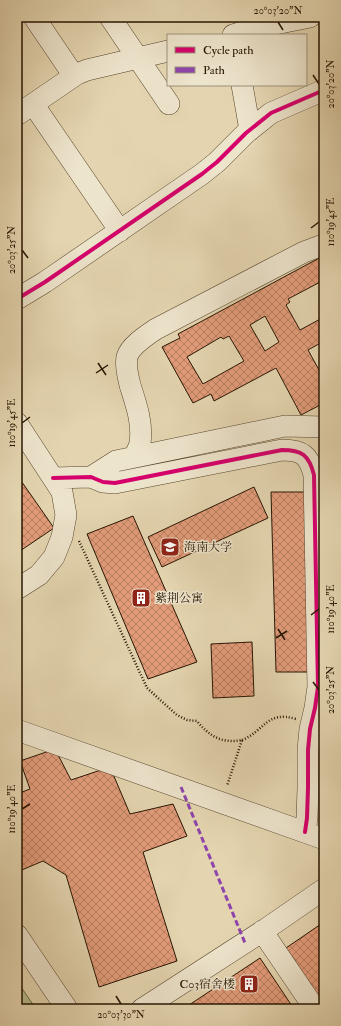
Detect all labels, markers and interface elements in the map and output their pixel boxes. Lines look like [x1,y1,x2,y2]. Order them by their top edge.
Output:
text: 20°03'20"N [254,5,302,17]
legend [167,34,307,86]
text: Cycle path [203,43,254,58]
text: 20°03'20"N [325,60,337,108]
text: Path [203,63,226,78]
text: 110°19'45"E [325,198,337,246]
text: 20°03'25"N [6,226,18,274]
text: 110°19'45"E [6,399,18,447]
school or university icon: 海南大学 [159,536,181,558]
place label: 海南大学 [184,540,232,555]
text: 110°19'40"E [325,584,337,634]
building icon: 紫荆公寓 [130,587,152,609]
place label: 紫荆公寓 [155,591,203,606]
text: 20°03'25"N [325,666,337,714]
text: 110°19'40"E [6,784,18,834]
building icon: C03宿舍楼 [238,973,260,995]
place label: C03宿舍楼 [179,977,235,992]
text: 20°03'30"N [97,1009,145,1021]

